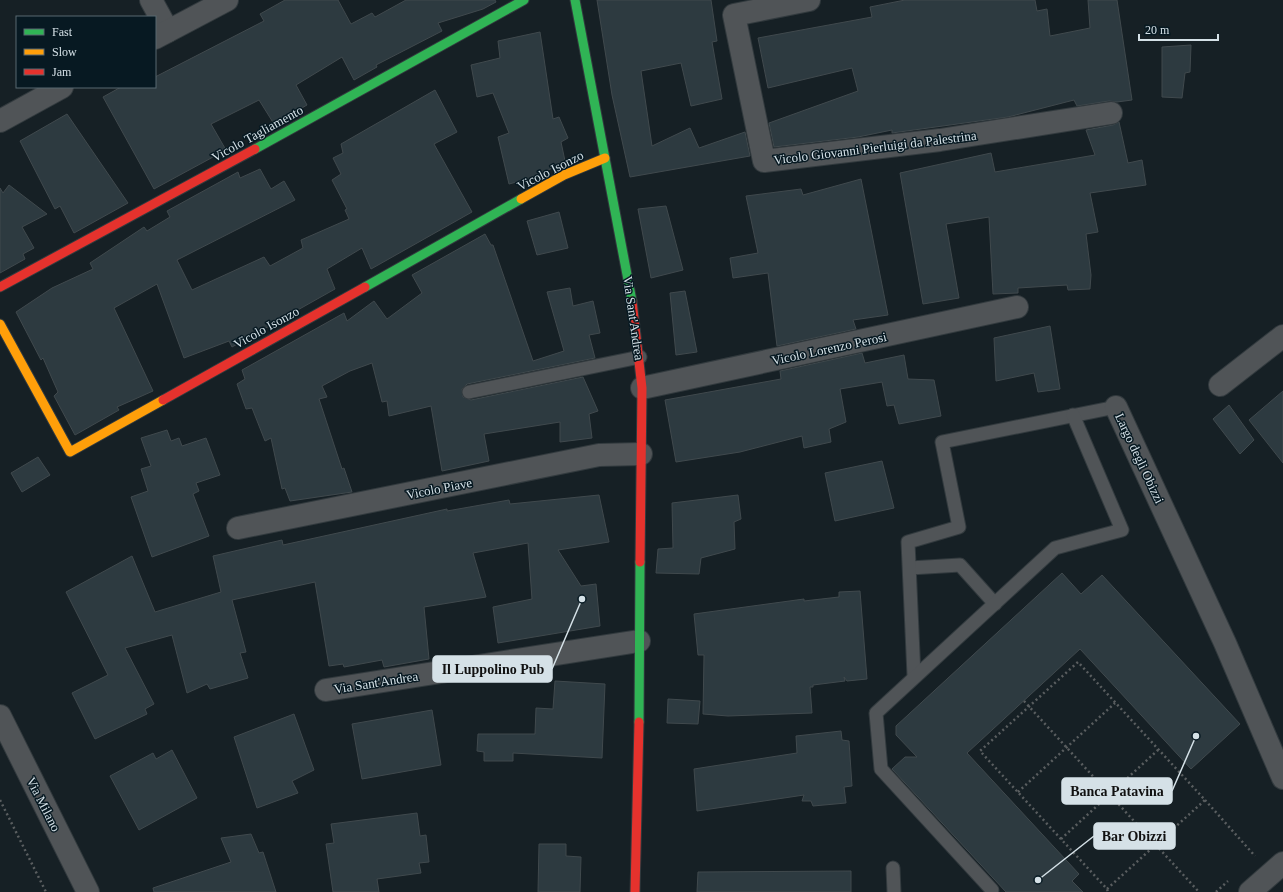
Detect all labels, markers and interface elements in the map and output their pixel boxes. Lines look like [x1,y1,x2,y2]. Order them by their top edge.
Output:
legend [16,16,156,88]
scale bar [1139,16,1218,42]
text: 20 m [1145,23,1170,37]
text: Fast [52,25,73,39]
text: Slow [52,45,77,59]
text: Jam [52,65,72,79]
street label: Vicolo Tagliamento [209,102,306,165]
street label: Vicolo Giovanni Pierluigi da Palestrina [773,128,978,167]
street label: Vicolo Isonzo [515,147,586,194]
street label: Via Sant'Andrea [620,275,647,361]
street label: Vicolo Isonzo [231,303,302,352]
street label: Vicolo Lorenzo Perosi [770,329,888,368]
street label: Largo degli Obizzi [1112,411,1167,506]
street label: Vicolo Piave [405,475,474,502]
callout: Il Luppolino Pub [433,656,552,682]
text: Il Luppolino Pub [442,662,545,677]
street label: Via Sant'Andrea [333,668,419,697]
street label: Via Milano [24,775,64,834]
callout: Banca Patavina [1062,778,1172,804]
text: Banca Patavina [1070,784,1164,799]
callout: Bar Obizzi [1094,823,1175,849]
text: Bar Obizzi [1102,829,1166,844]

